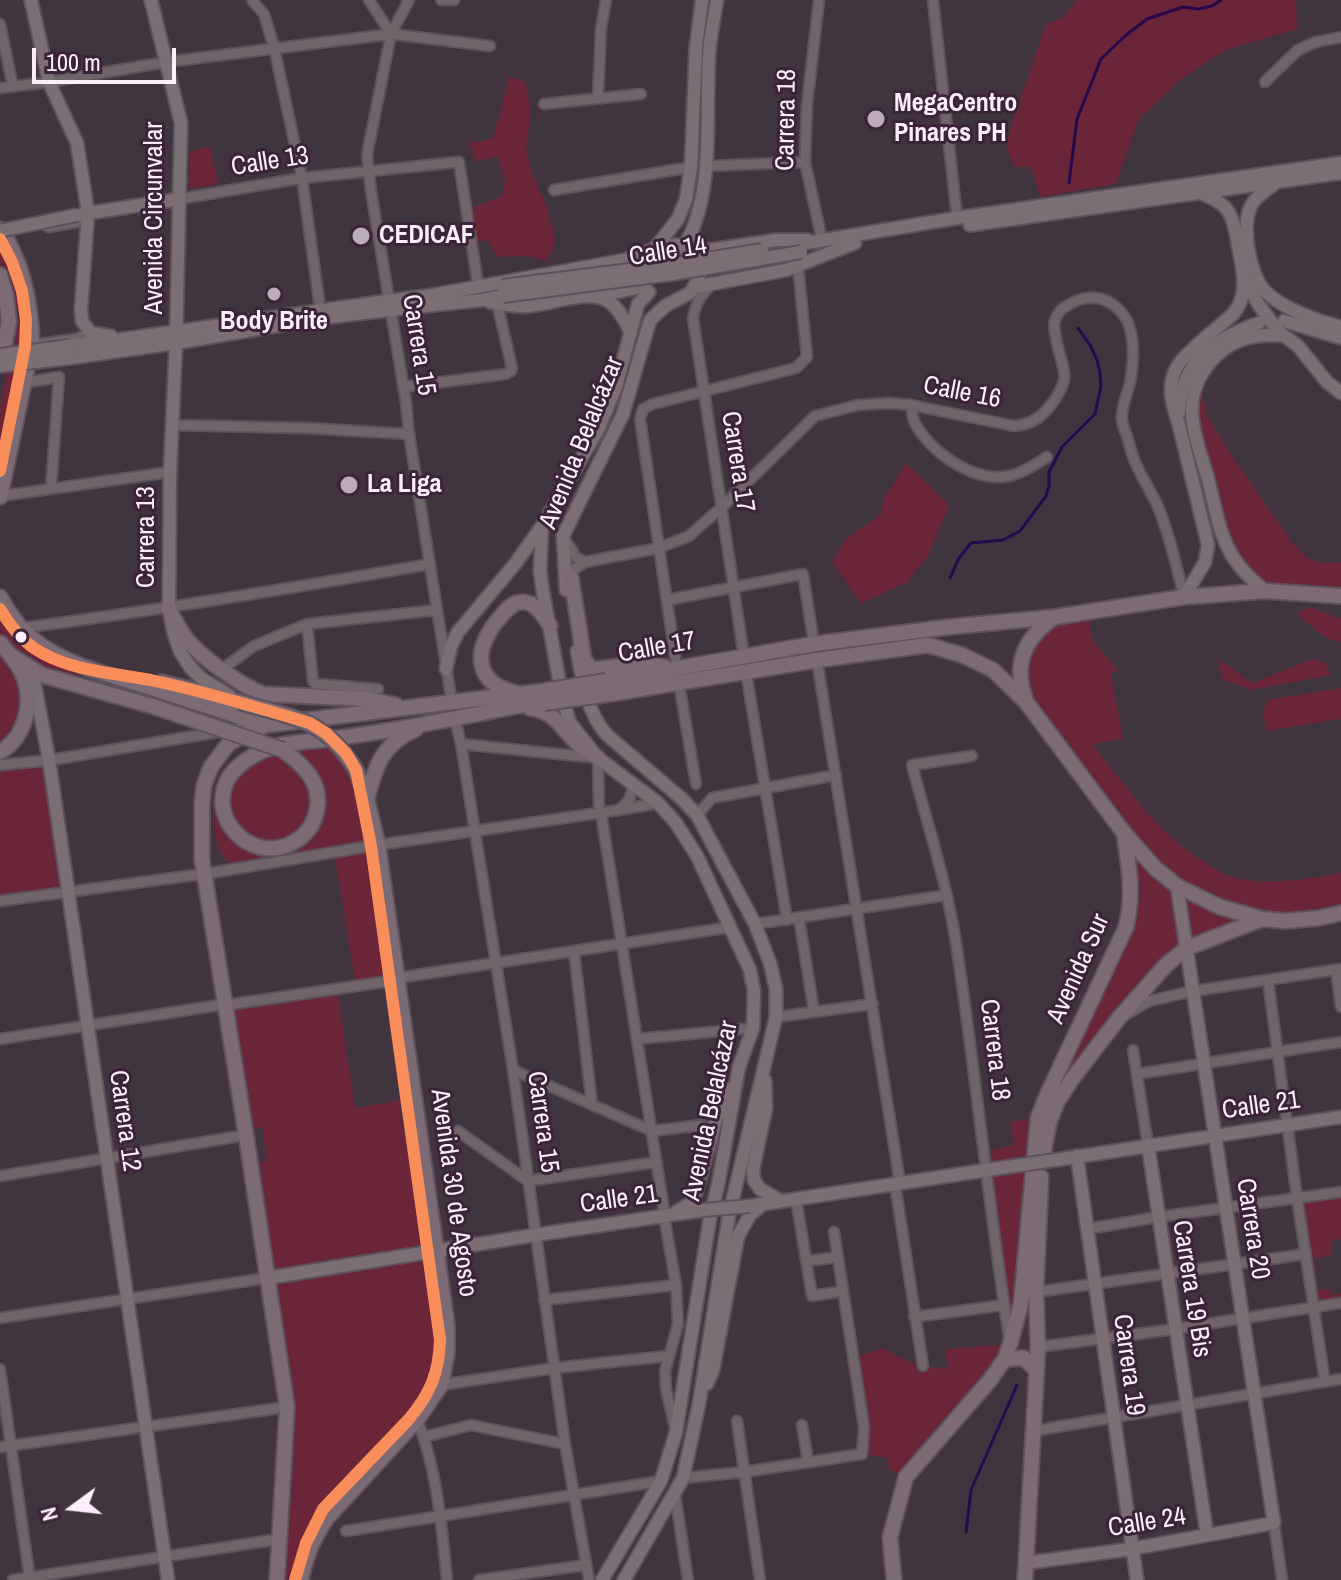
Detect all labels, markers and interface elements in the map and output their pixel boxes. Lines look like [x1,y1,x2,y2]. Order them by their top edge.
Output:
scale bar [36,32,180,82]
text: 100 m [46,46,101,78]
street label: Carrera 18 [771,69,803,171]
place label: MegaCentro Pinares PH [894,88,1017,150]
marker: MegaCentro Pinares PH [865,108,887,130]
street label: Avenida Circunvalar [139,122,171,314]
street label: Calle 13 [229,140,311,184]
place label: CEDICAF [379,220,474,252]
marker: CEDICAF [350,225,372,247]
street label: Calle 14 [627,230,709,274]
marker: Body Brite [265,285,283,303]
street label: Carrera 15 [395,292,441,398]
place label: Body Brite [220,306,328,338]
street label: Avenida Belalcázar [533,352,631,534]
street label: Calle 16 [921,370,1003,416]
street label: Carrera 17 [714,409,760,515]
place label: La Liga [367,469,442,501]
marker: La Liga [338,474,360,496]
street label: Carrera 13 [131,486,163,588]
street label: Calle 17 [616,626,698,670]
unlabelled marker [13,629,29,645]
street label: Avenida Sur [1041,909,1117,1029]
street label: Carrera 18 [972,998,1016,1102]
street label: Avenida Belalcázar [677,1018,745,1204]
street label: Carrera 12 [101,1068,147,1174]
street label: Carrera 15 [519,1069,565,1175]
street label: Calle 21 [1220,1085,1302,1127]
street label: Avenida 30 de Agosto [423,1087,483,1299]
street label: Carrera 20 [1229,1176,1275,1282]
street label: Calle 21 [578,1179,660,1221]
street label: Carrera 19 Bis [1165,1218,1217,1360]
street label: Carrera 19 [1105,1312,1151,1418]
north arrow [32,1468,112,1548]
street label: Calle 24 [1106,1501,1188,1545]
text: N [33,1504,65,1524]

